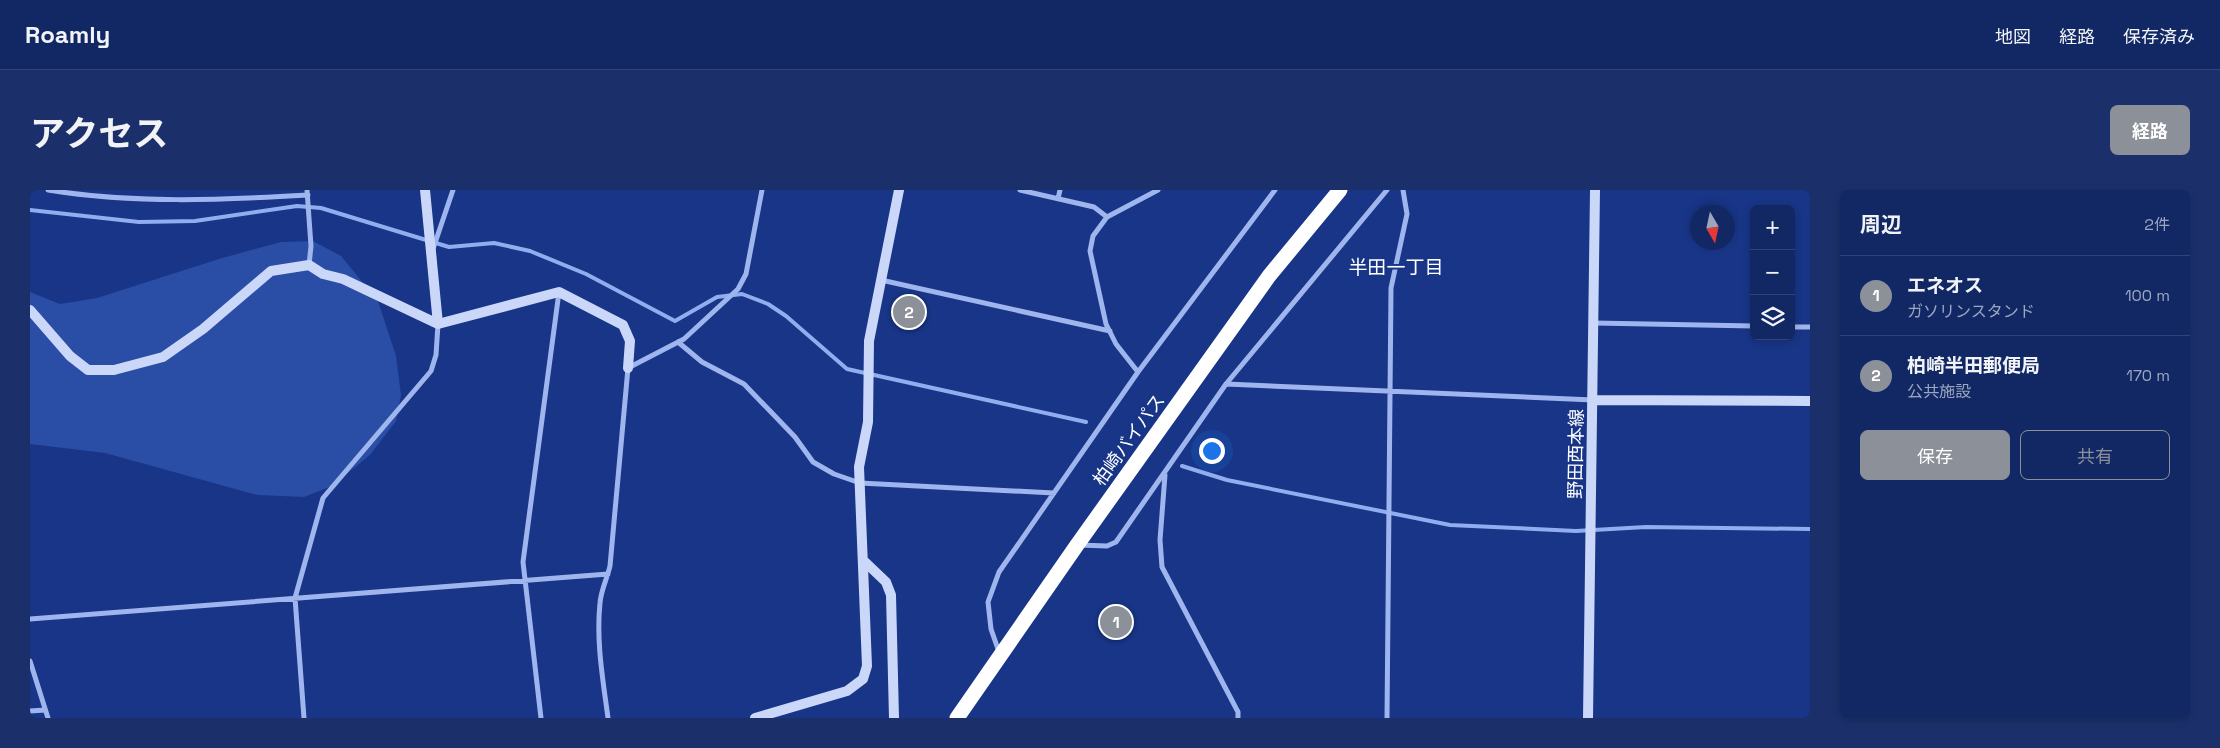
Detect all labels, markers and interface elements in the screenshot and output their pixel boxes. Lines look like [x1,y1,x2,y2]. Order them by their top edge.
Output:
text: Roamly [25,19,110,50]
text: 地図 [1995,25,2031,48]
text: 経路 [2059,25,2095,48]
text: 保存済み [2123,25,2195,48]
button: 経路 [2110,105,2190,155]
text: アクセス [30,112,168,156]
north arrow [1690,205,1735,250]
map controls [1750,205,1795,340]
button: + [1750,205,1795,250]
text: 周辺 [1860,211,1902,238]
text: 2件 [2144,214,2170,235]
button: − [1750,250,1795,295]
district label: 半田一丁目 [1348,255,1444,280]
text: エネオス [1907,273,1983,298]
text: 1 [1872,285,1880,306]
text: 100 m [2125,285,2170,306]
pin: 2 [893,293,925,331]
button: layers [1750,295,1795,340]
text: ガソリンスタンド [1907,301,2035,322]
text: 柏崎半田郵便局 [1907,353,2040,378]
text: 2 [1871,365,1881,386]
text: 170 m [2126,365,2170,386]
text: 公共施設 [1907,381,1971,402]
street label: 柏崎バイパス [1088,389,1170,490]
street label: 野田西本線 [1563,409,1588,499]
button: 保存 [1860,430,2010,480]
button: 共有 [2020,430,2170,480]
your location [1199,438,1225,464]
pin: 1 [1100,603,1132,641]

